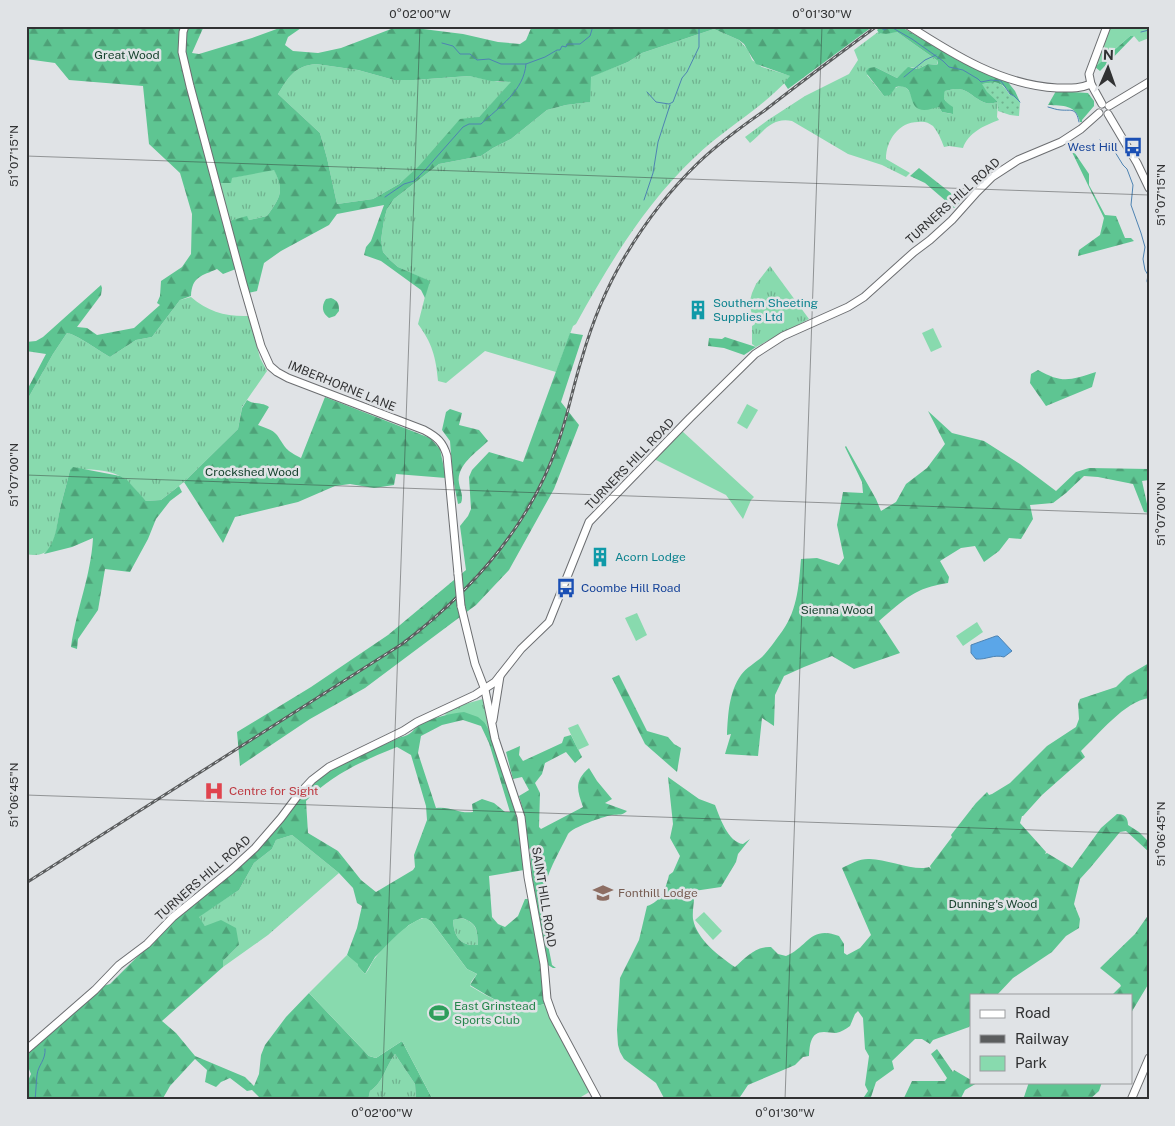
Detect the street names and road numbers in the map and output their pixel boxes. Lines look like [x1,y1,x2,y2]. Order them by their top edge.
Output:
street label: TURNERS HILL ROAD [903,155,1003,247]
street label: IMBERHORNE LANE [286,358,398,414]
street label: TURNERS HILL ROAD [583,415,677,513]
street label: TURNERS HILL ROAD [153,833,253,923]
street label: SAINT HILL ROAD [529,846,559,948]

